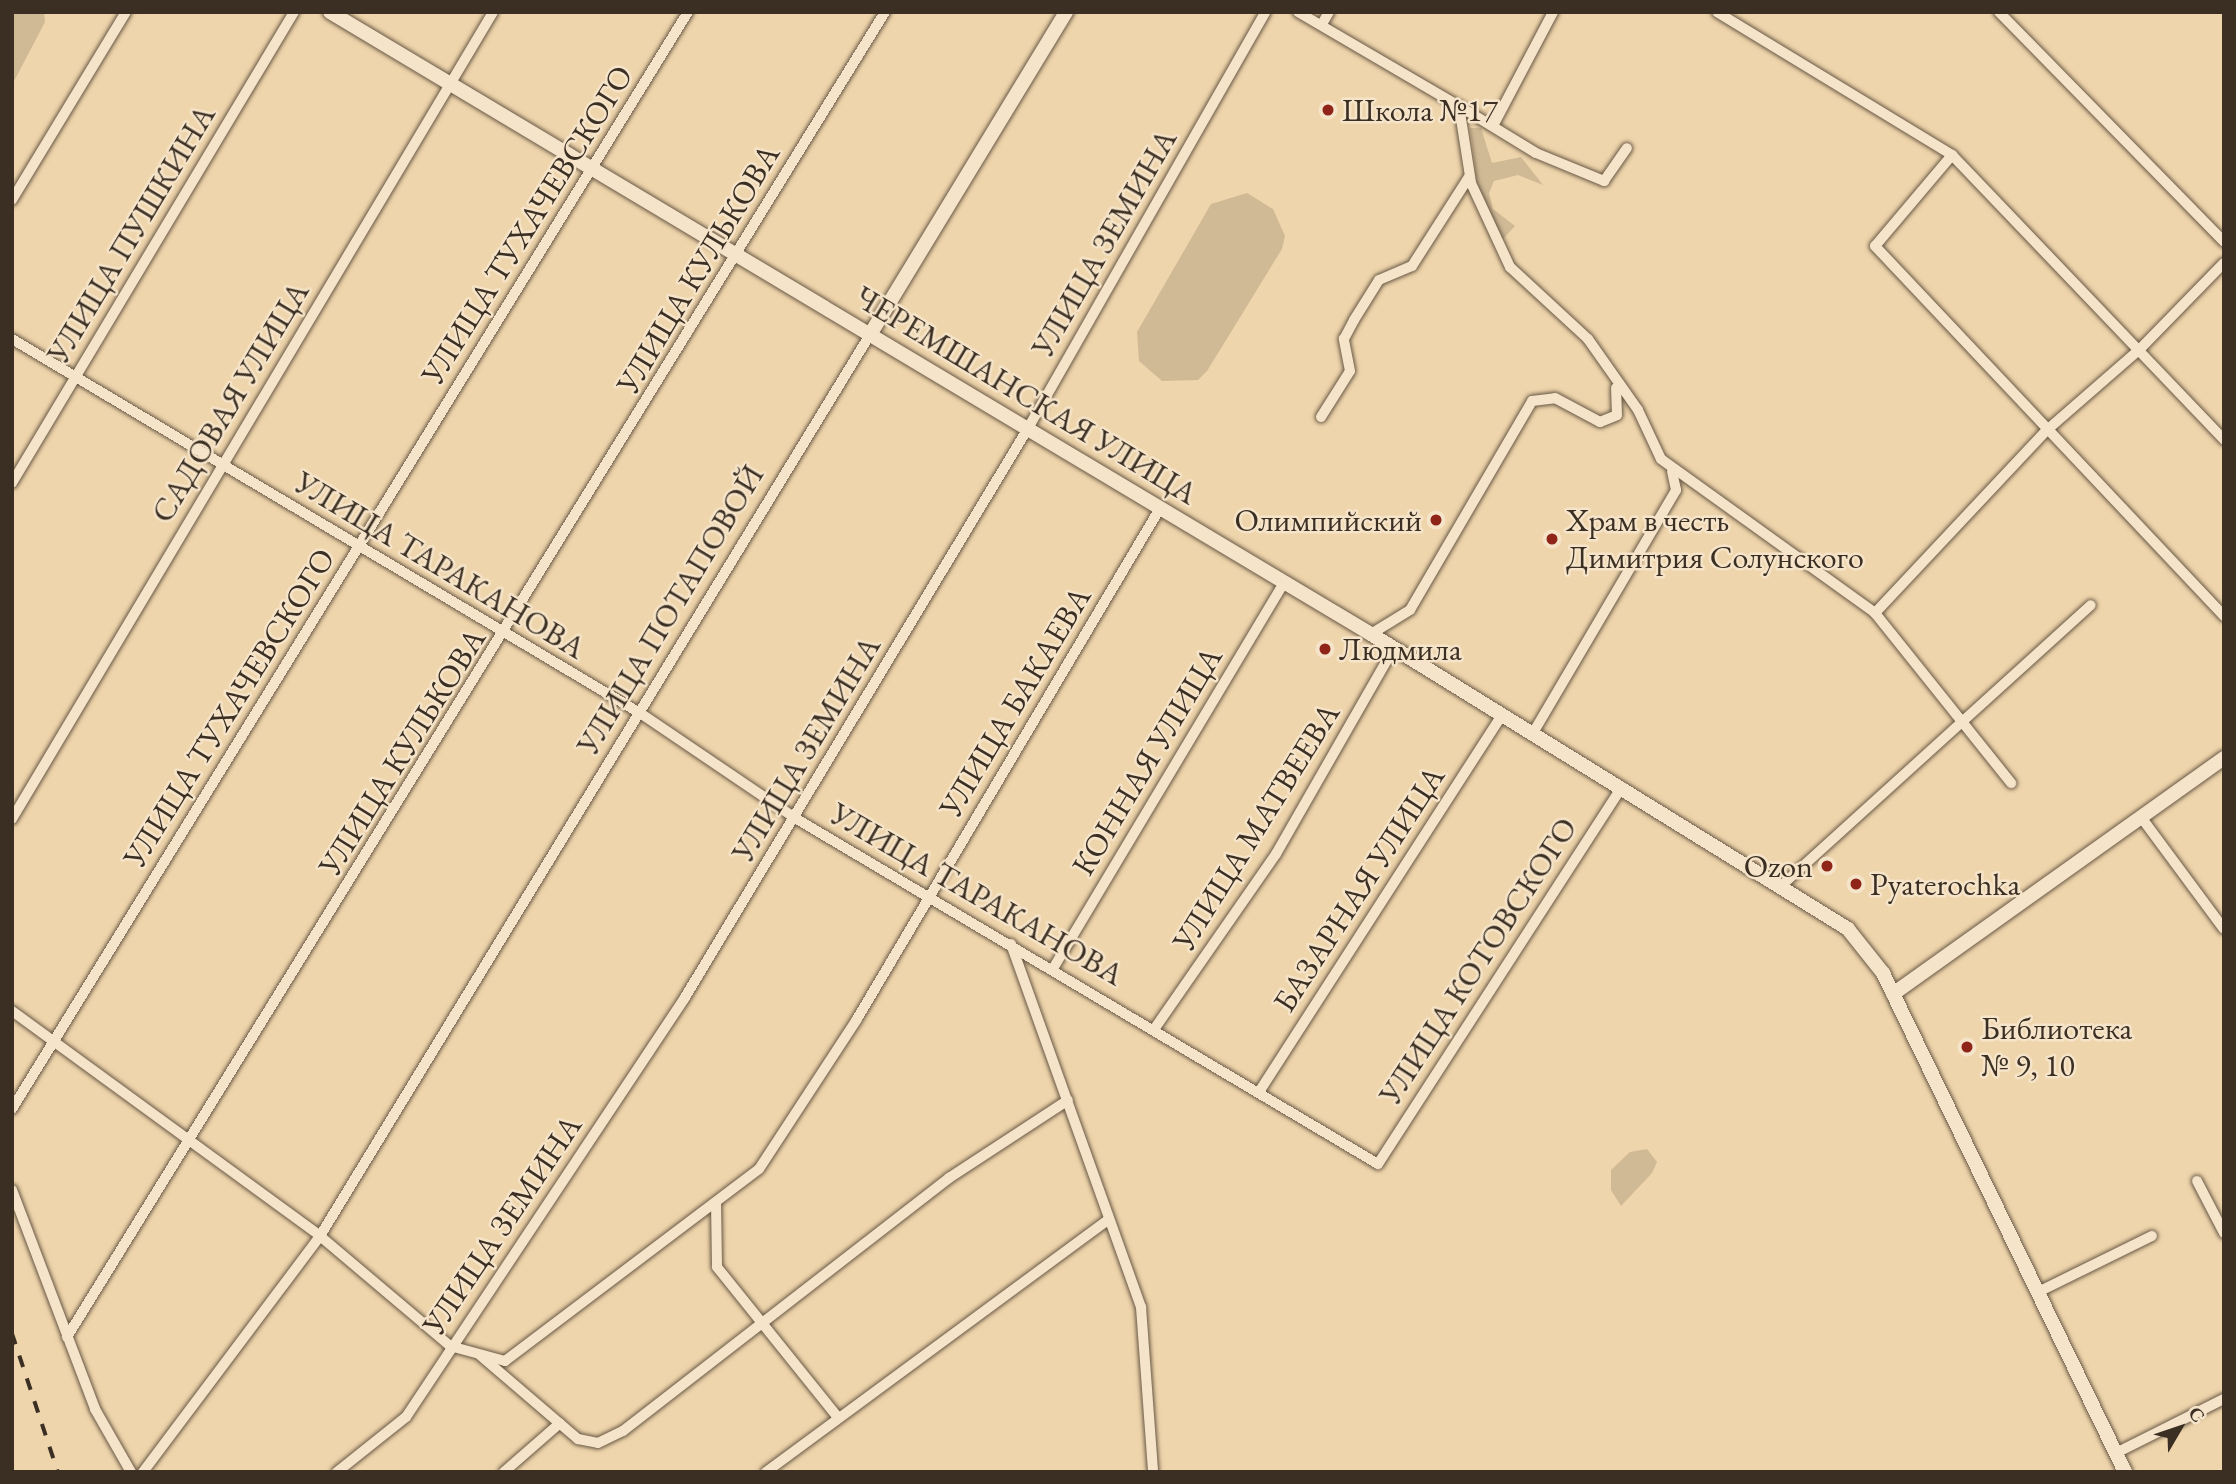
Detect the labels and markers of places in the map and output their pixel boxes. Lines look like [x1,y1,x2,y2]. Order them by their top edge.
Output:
place label: Школа №17 [1342,91,1498,129]
marker: Школа №17 [1320,102,1336,118]
place label: Олимпийский [1235,501,1422,539]
place label: Храм в честь Димитрия Солунского [1566,502,1864,577]
marker: Олимпийский [1428,512,1444,528]
marker: Храм в честь Димитрия Солунского [1544,531,1560,547]
place label: Людмила [1339,630,1462,668]
marker: Людмила [1317,641,1333,657]
place label: Ozon [1744,847,1813,885]
marker: Ozon [1819,858,1835,874]
place label: Pyaterochka [1870,865,2020,903]
marker: Pyaterochka [1848,876,1864,892]
place label: Библиотека № 9, 10 [1981,1010,2132,1085]
marker: Библиотека № 9, 10 [1959,1039,1975,1055]

